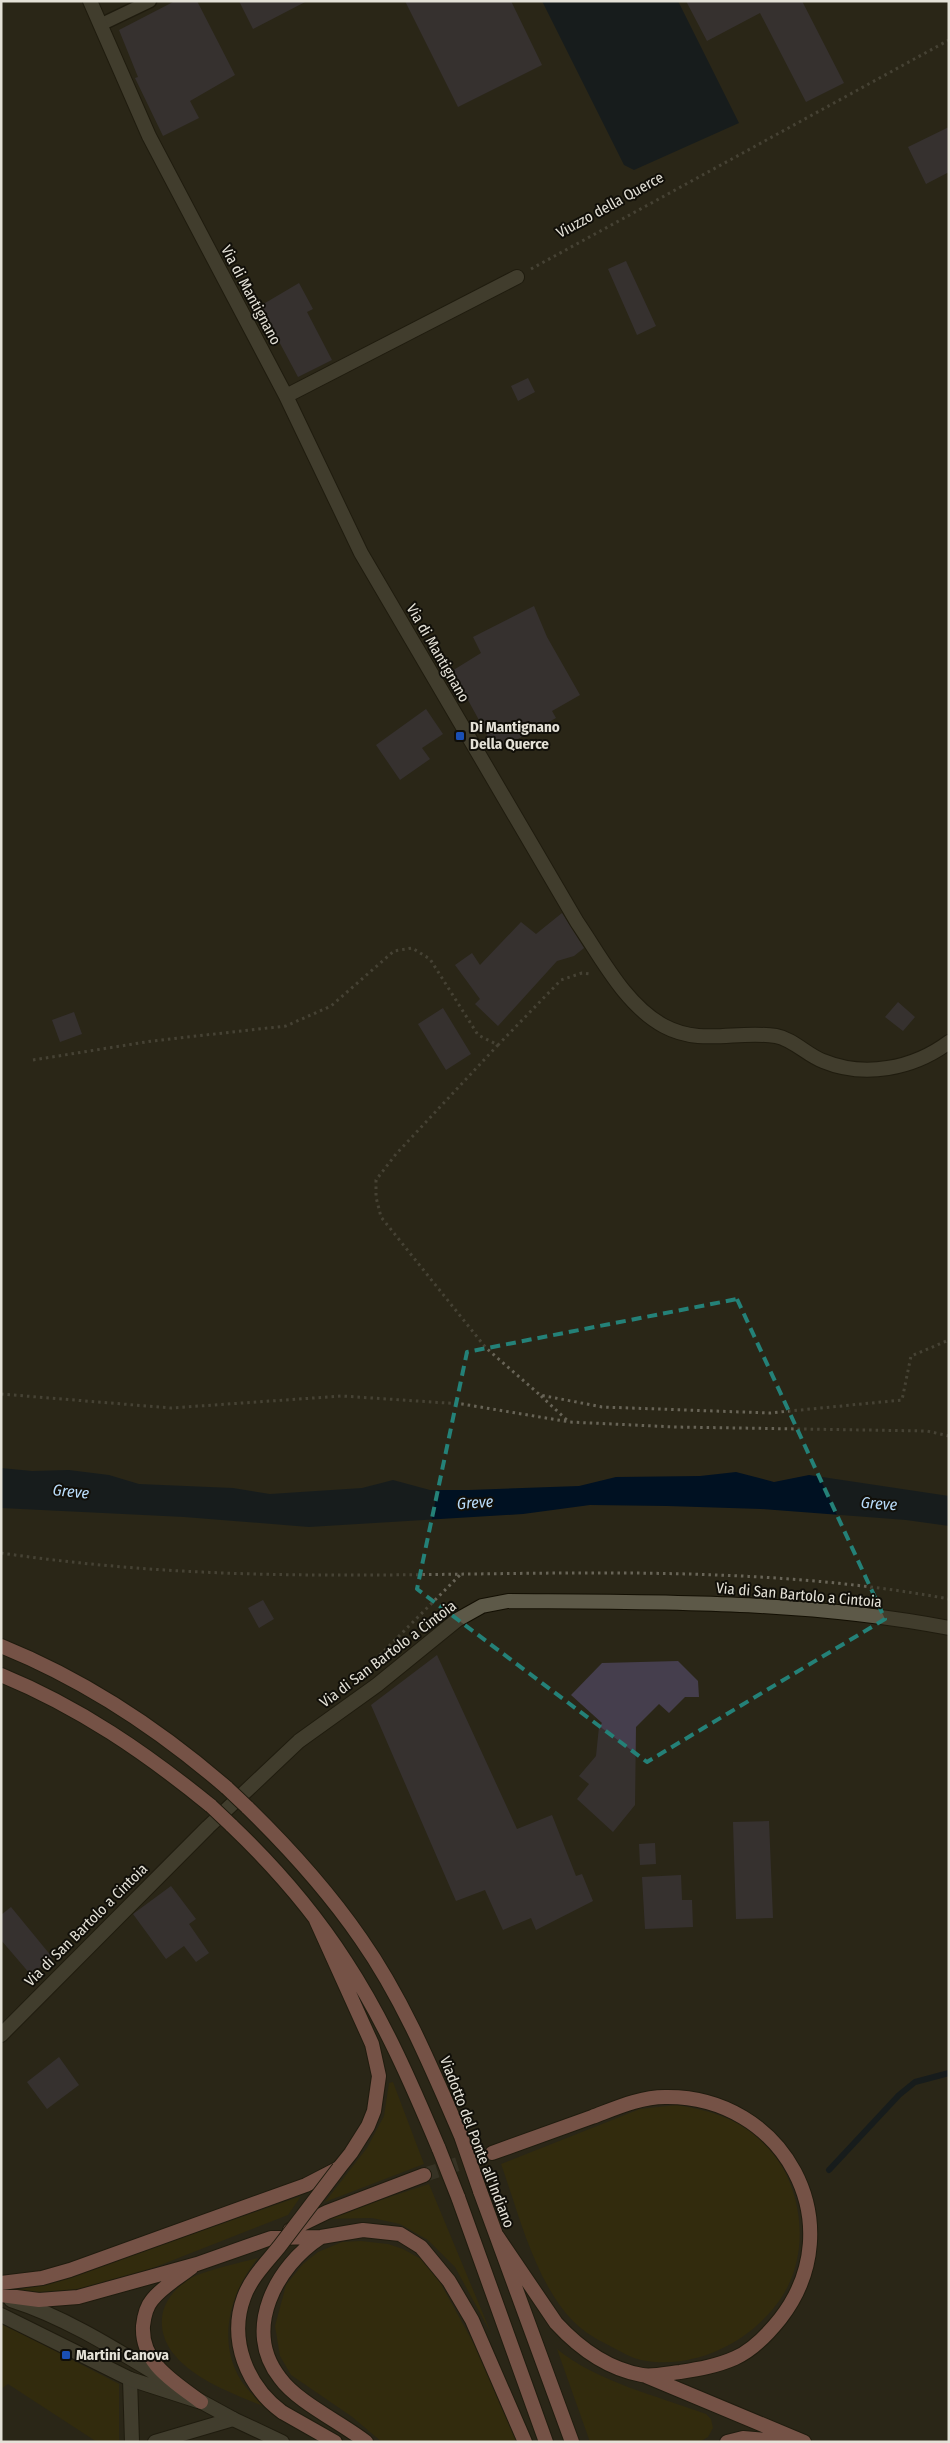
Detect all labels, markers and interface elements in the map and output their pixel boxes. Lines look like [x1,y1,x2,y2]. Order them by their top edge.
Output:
street label: Viuzzo della Querce [553,168,667,242]
street label: Via di Mantignano [217,242,285,348]
street label: Via di Mantignano [403,601,473,705]
place label: Di Mantignano Della Querce [470,718,560,753]
marker: Di Mantignano Della Querce [454,730,466,742]
water label: Greve [52,1480,90,1503]
water label: Greve [456,1492,494,1513]
water label: Greve [860,1493,898,1514]
street label: Via di San Bartolo a Cintoia [715,1579,883,1611]
street label: Via di San Bartolo a Cintoia [316,1597,460,1711]
street label: Via di San Bartolo a Cintoia [21,1860,151,1990]
street label: Viadotto del Ponte all'Indiano [436,2054,518,2230]
place label: Martini Canova [76,2346,169,2364]
marker: Martini Canova [60,2349,72,2361]

